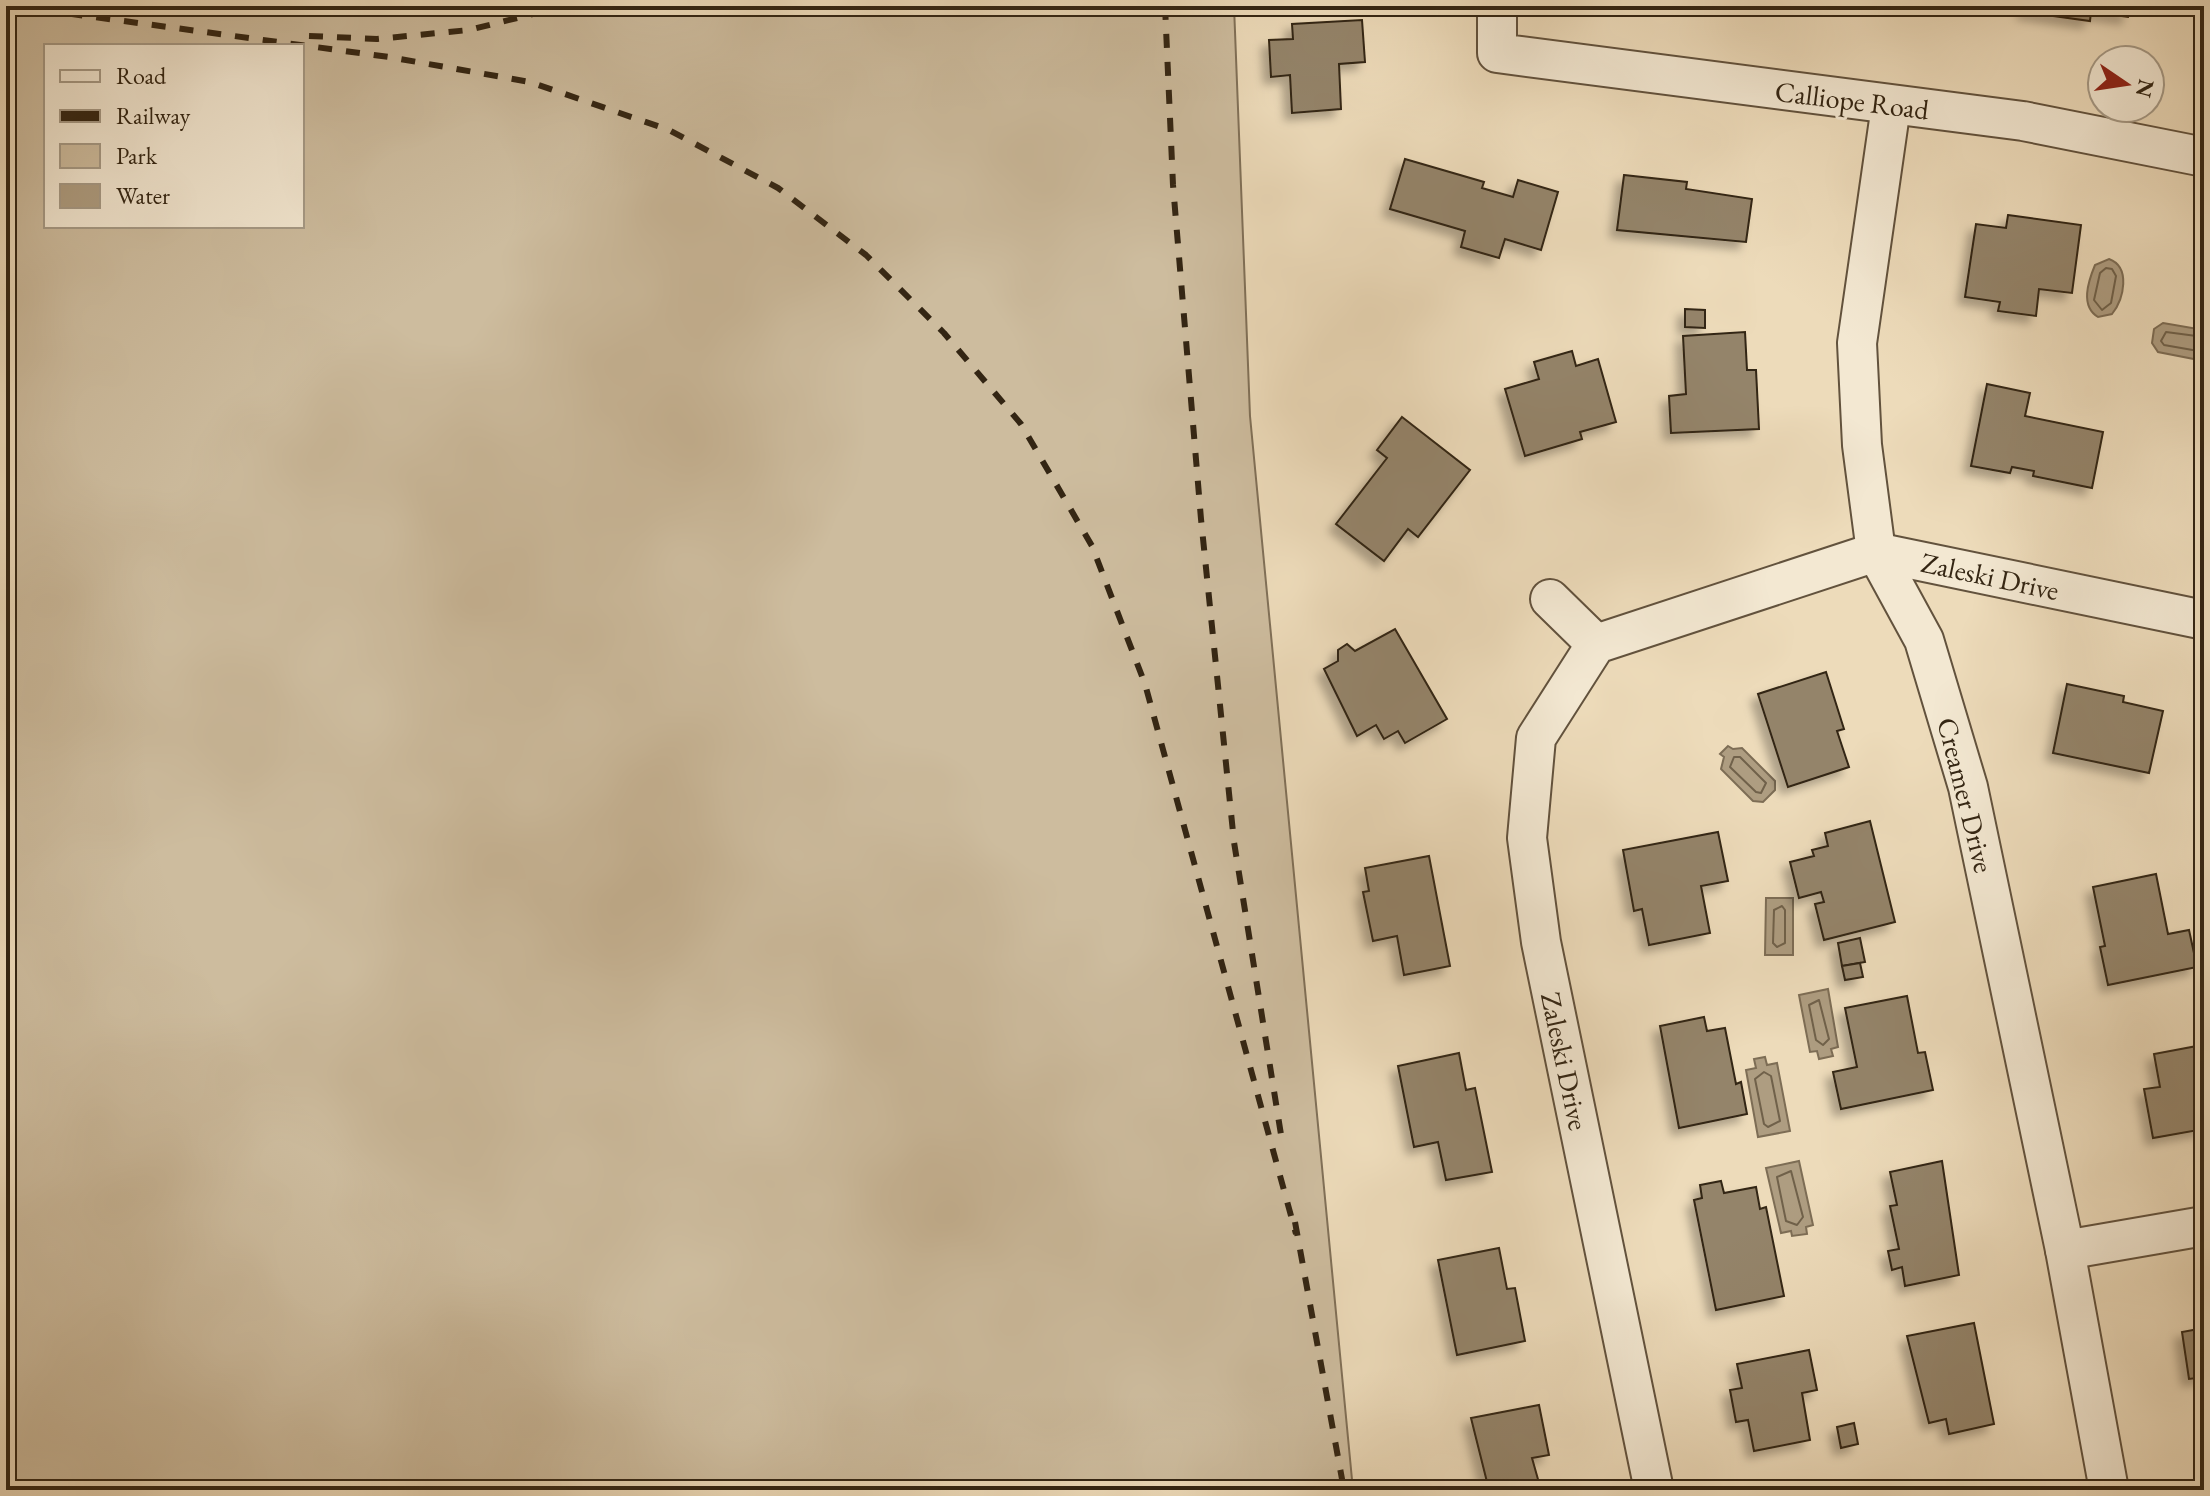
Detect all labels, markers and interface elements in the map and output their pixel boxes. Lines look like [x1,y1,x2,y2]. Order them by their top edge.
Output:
legend [44,44,304,228]
north arrow [2086,44,2166,124]
text: Road [116,60,167,91]
street label: Calliope Road [1773,73,1932,127]
text: N [2129,76,2161,101]
text: Railway [116,100,191,131]
text: Park [116,140,158,171]
text: Water [116,180,170,211]
street label: Zaleski Drive [1918,544,2062,608]
street label: Creamer Drive [1929,714,2003,876]
street label: Zaleski Drive [1533,989,1597,1133]

